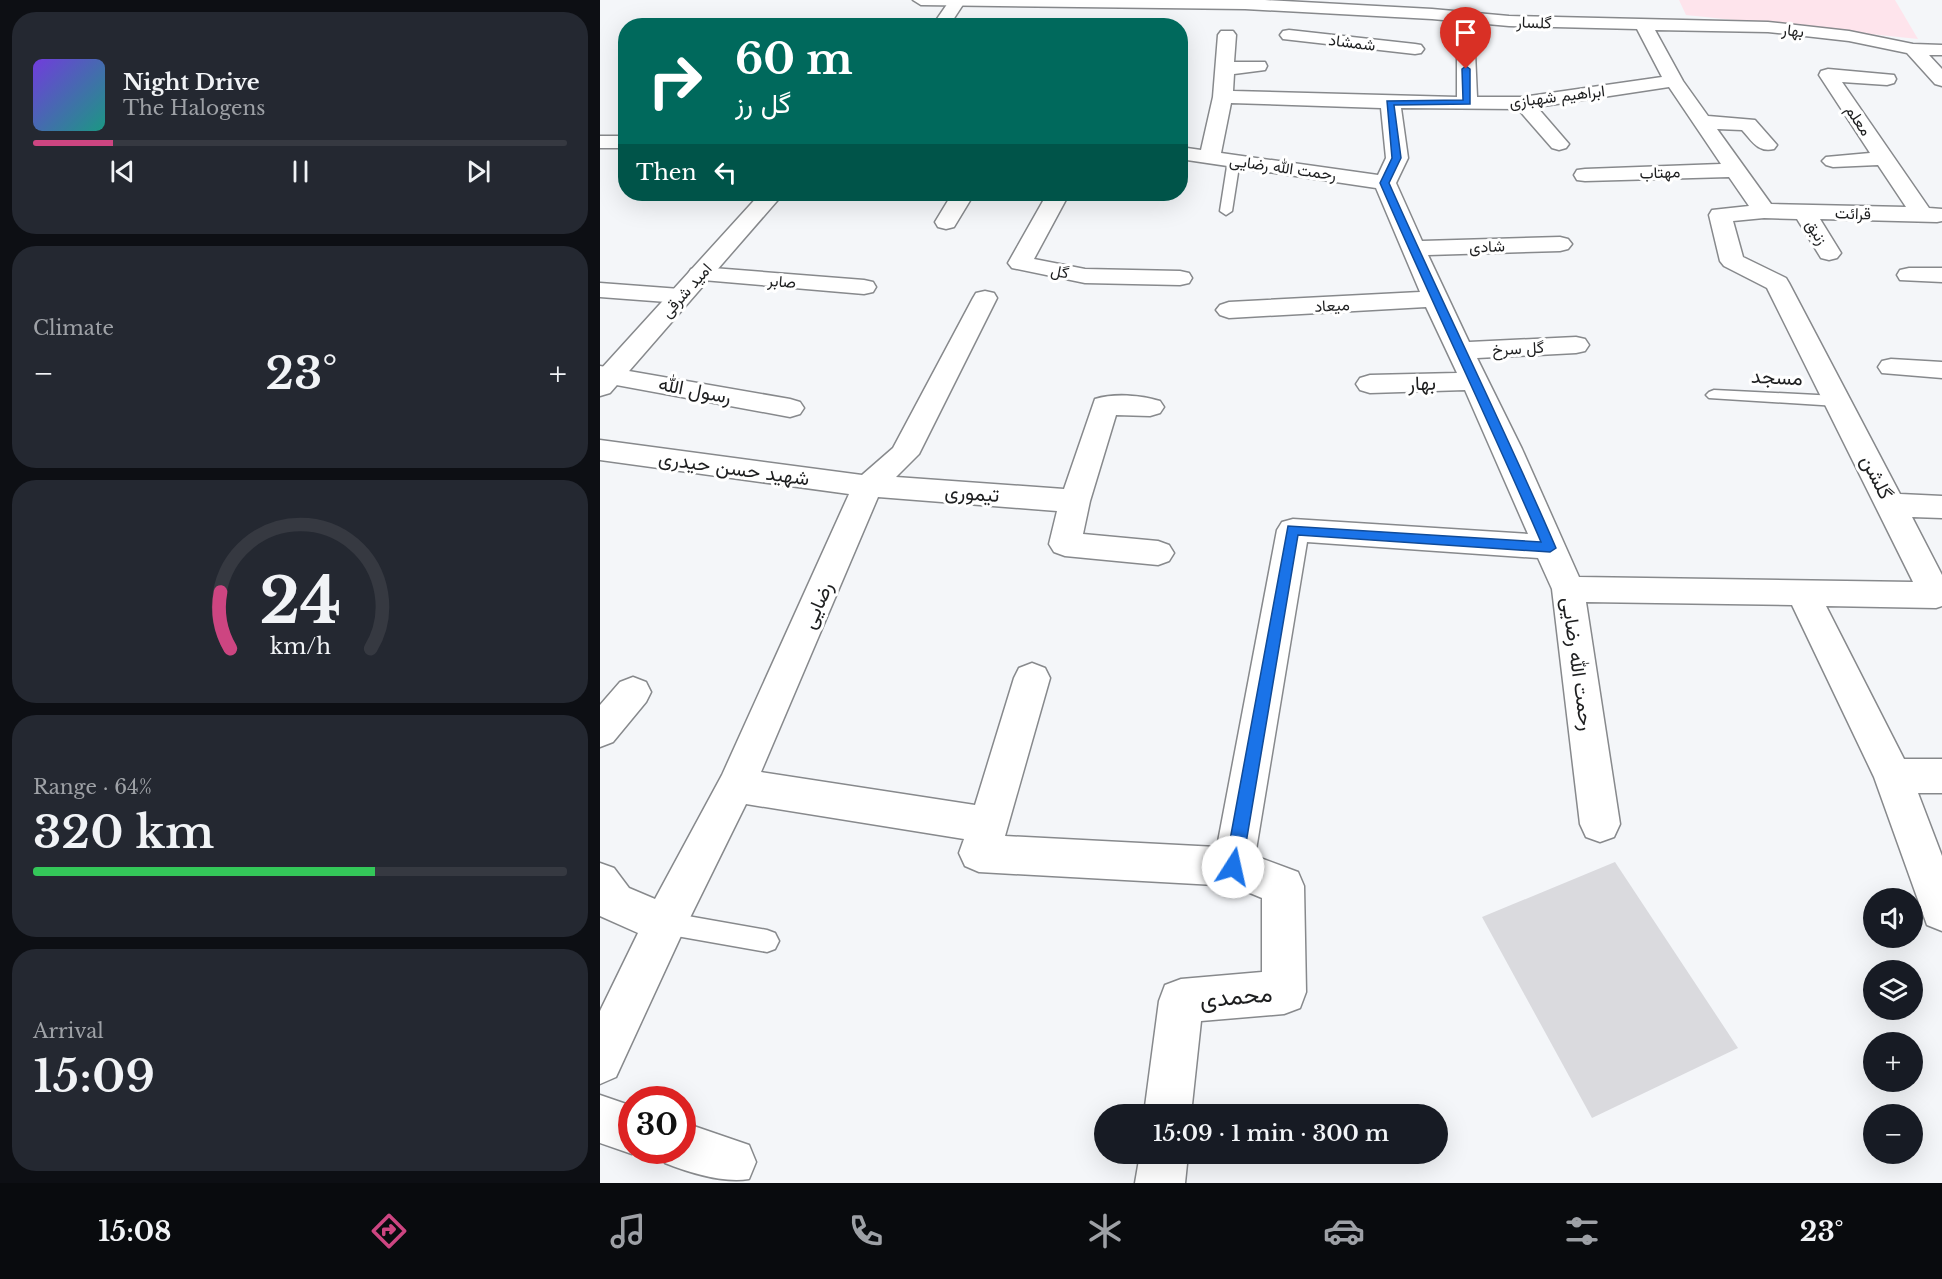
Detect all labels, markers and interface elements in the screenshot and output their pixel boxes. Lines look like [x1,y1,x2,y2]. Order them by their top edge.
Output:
pin [1440,7,1491,69]
street label: گلسار [1515,11,1552,34]
icon: arrive [1449,16,1482,49]
street label: بهار [1780,19,1805,42]
street label: شمشاد [1327,29,1377,55]
text: 60 m [735,33,853,85]
icon: right [636,42,714,120]
text: Night Drive [123,69,260,96]
street label: ابراهیم شهبازی [1508,80,1606,113]
text: گل رز [735,87,791,120]
text: The Halogens [123,96,265,120]
street label: معلم [1841,101,1876,140]
street label: رحمت الله رضایی [1228,150,1338,185]
icon: previous [106,155,139,188]
icon: pause [284,155,317,188]
icon: next [462,155,495,188]
icon: left [709,156,742,189]
text: Then [636,159,697,186]
street label: مهتاب [1639,161,1681,184]
street label: قرائت [1835,202,1871,225]
street label: زنبق [1801,216,1832,249]
street label: شادی [1469,235,1505,258]
street label: امید شرقی [656,259,716,322]
street label: گل [1049,259,1071,283]
street label: صابر [766,270,797,293]
street label: میعاد [1314,294,1350,316]
text: Climate [33,316,114,340]
street label: گل سرخ [1492,337,1545,361]
text: 23° [265,345,338,401]
text: − [33,353,54,394]
text: + [549,353,567,394]
street label: مسجد [1750,364,1804,390]
street label: رسول الله [656,371,733,410]
street label: بهار [1407,371,1436,397]
street label: شهید حسن حیدری [657,446,811,491]
street label: گلشن [1856,451,1898,503]
street label: تیموری [944,479,1000,508]
text: 24 [259,562,341,640]
street label: رضایی [796,578,839,633]
street label: رحمت الله رضایی [1556,596,1599,732]
text: km/h [270,633,331,660]
text: Range · 64% [33,775,152,799]
text: 320 km [33,804,214,860]
position arrow [1201,835,1265,899]
map controls [1863,888,1923,1164]
button: sound [1863,888,1923,948]
button: layers [1863,960,1923,1020]
street label: محمدی [1199,978,1273,1014]
text: Arrival [33,1019,104,1043]
button: + [1863,1032,1923,1092]
text: 15:09 [33,1048,155,1104]
speed limit sign: 30 [618,1086,696,1164]
button: − [1863,1104,1923,1164]
text: 15:09 · 1 min · 300 m [1153,1120,1389,1147]
icon: directions [368,1210,410,1252]
icon: music [607,1210,649,1252]
icon: phone [845,1210,887,1252]
icon: climate [1084,1210,1126,1252]
icon: car [1323,1210,1365,1252]
icon: filters [1561,1210,1603,1252]
text: 15:08 [98,1215,171,1248]
text: 23° [1800,1215,1844,1248]

